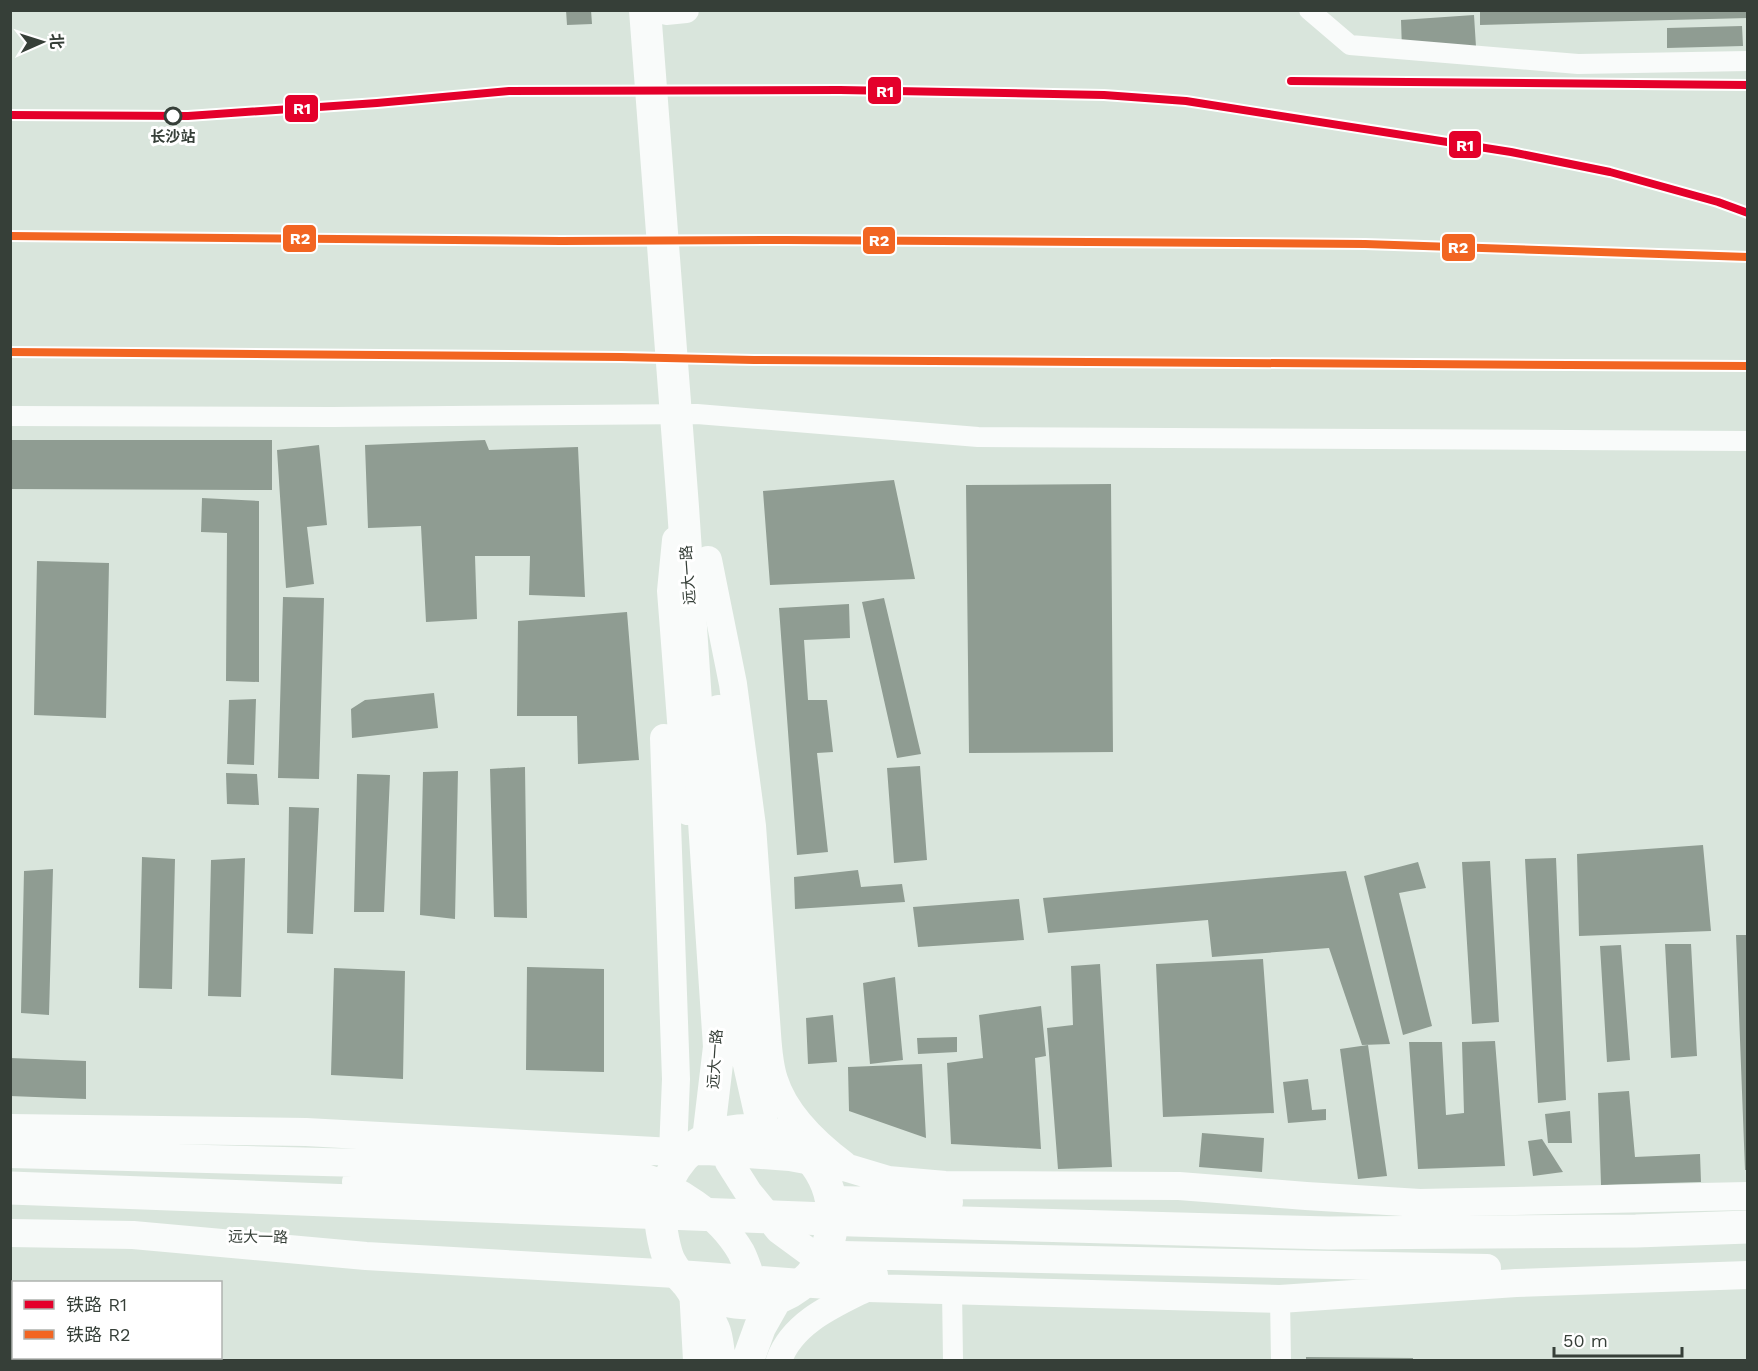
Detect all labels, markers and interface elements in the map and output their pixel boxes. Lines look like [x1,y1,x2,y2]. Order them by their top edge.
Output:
north arrow [12,12,72,72]
text: 北 [47,33,66,50]
line badge: R1 [867,76,902,105]
text: R1 [876,82,894,101]
line badge: R1 [284,94,319,123]
text: R1 [293,99,311,118]
marker: 长沙站 [164,107,182,125]
place label: 长沙站 [150,128,196,146]
line badge: R1 [1448,130,1482,159]
text: R1 [1456,136,1474,155]
line badge: R2 [282,224,317,253]
line badge: R2 [862,226,896,255]
text: R2 [290,229,310,248]
text: R2 [869,231,889,250]
line badge: R2 [1441,233,1476,262]
text: R2 [1448,238,1468,257]
street label: 远大一路 [677,544,699,606]
street label: 远大一路 [704,1028,726,1090]
street label: 远大一路 [228,1227,288,1247]
legend [12,1281,222,1359]
text: 铁路 R1 [66,1294,127,1315]
scale bar [1554,1320,1682,1358]
text: 铁路 R2 [66,1324,131,1345]
text: 50 m [1563,1330,1608,1351]

